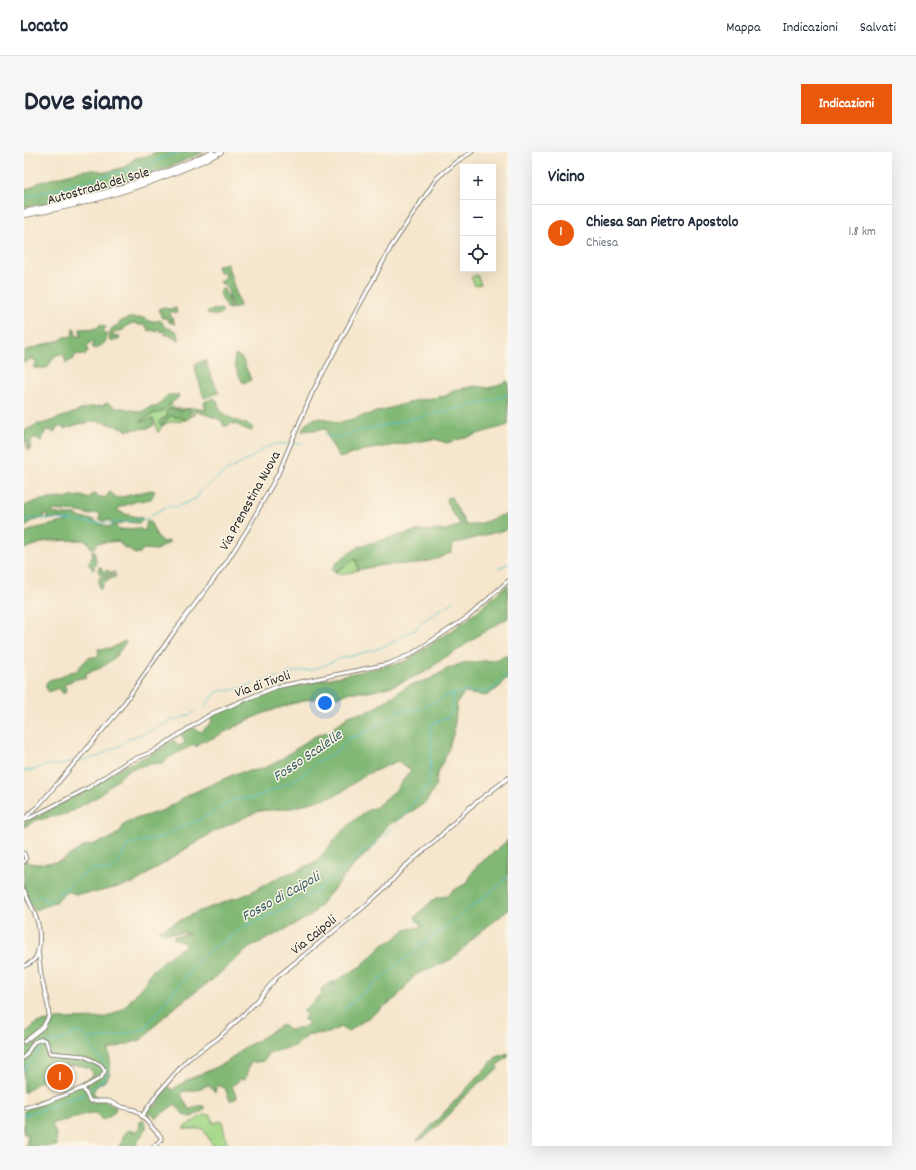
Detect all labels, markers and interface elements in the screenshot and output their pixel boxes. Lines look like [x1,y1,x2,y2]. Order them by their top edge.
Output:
text: Locato [20,14,68,41]
text: Mappa [726,18,761,38]
text: Indicazioni [783,18,838,38]
text: Salvati [860,18,896,38]
text: Dove siamo [24,84,143,124]
button: Indicazioni [801,84,892,124]
street label: Autostrada del Sole [45,163,152,211]
map controls [460,164,496,272]
button: + [460,164,496,200]
text: Vicino [548,166,585,190]
button: − [460,200,496,236]
text: Chiesa San Pietro Apostolo [586,212,738,234]
text: 1 [560,223,562,242]
text: 1.8 km [849,223,876,242]
text: Chiesa [586,234,618,253]
button: locate [460,236,496,272]
street label: Via Prenestina Nuova [215,447,287,554]
street label: Via di Tivoli [232,666,294,704]
your location [315,693,335,713]
water label: Fosso Scalelle [269,724,348,788]
water label: Fosso di Caipoli [238,866,326,928]
street label: Via Caipoli [287,911,342,960]
pin: 1 [47,1062,73,1092]

